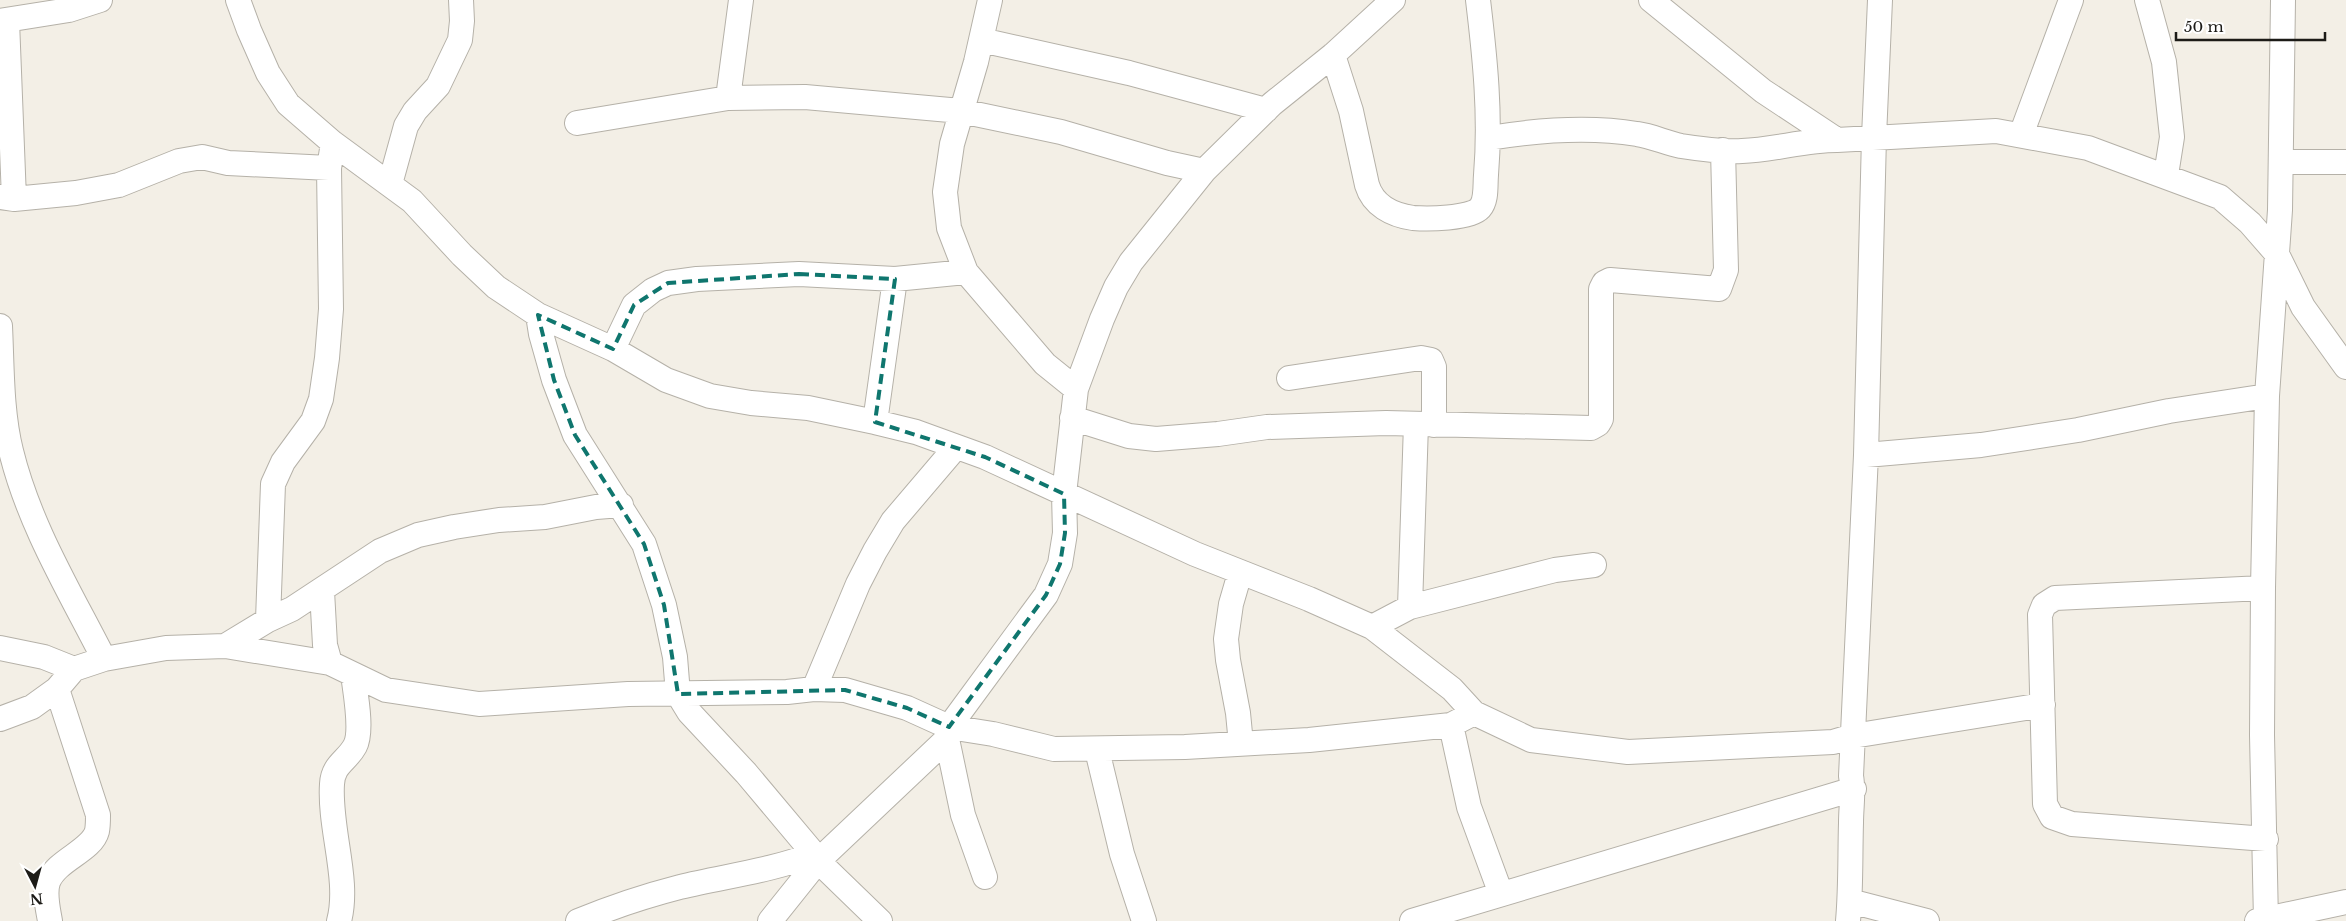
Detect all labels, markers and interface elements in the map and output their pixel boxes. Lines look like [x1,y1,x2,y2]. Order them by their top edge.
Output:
scale bar [2176,10,2325,42]
text: 50 m [2184,17,2224,36]
north arrow [10,861,60,911]
text: N [29,889,44,909]

